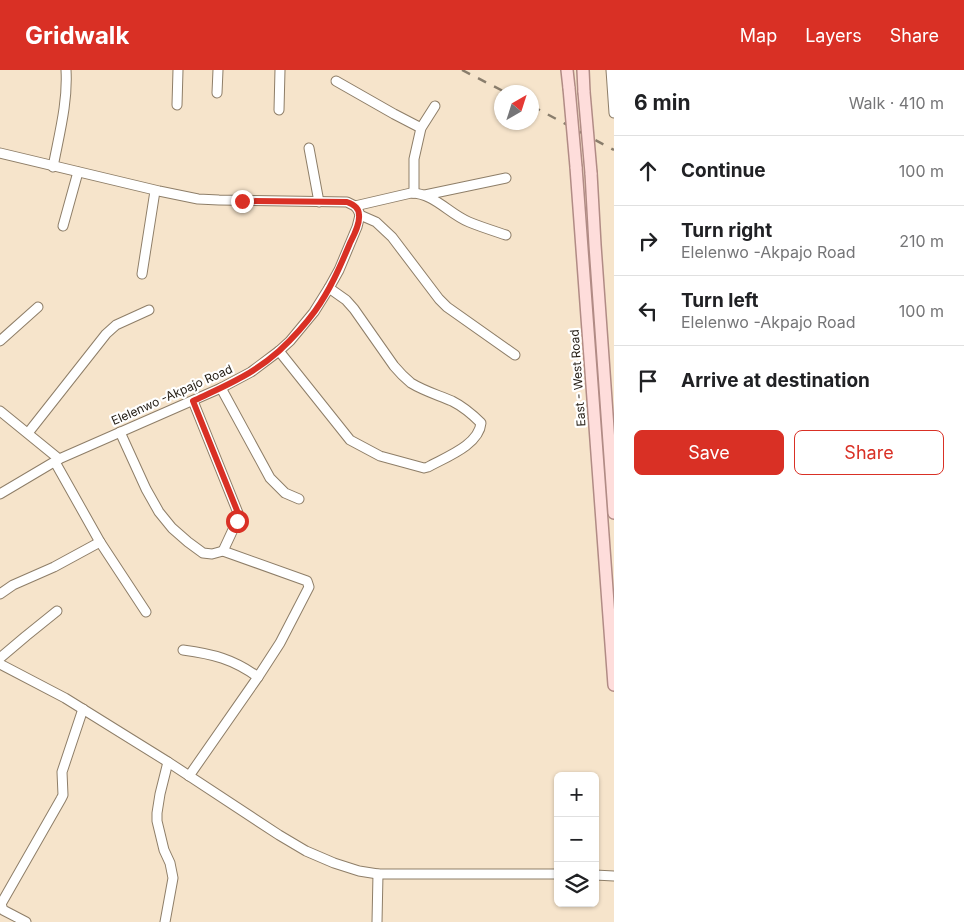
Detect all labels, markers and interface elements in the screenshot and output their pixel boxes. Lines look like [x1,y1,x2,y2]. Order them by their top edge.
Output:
text: Gridwalk [25,21,129,50]
text: Map [740,25,777,46]
text: Layers [805,25,862,46]
text: Share [890,25,939,46]
north arrow [494,85,539,130]
text: 6 min [634,90,691,115]
text: Walk · 410 m [849,93,944,113]
icon: ahead [634,157,662,185]
text: Continue [681,159,766,182]
text: 100 m [899,161,944,181]
route end [231,190,254,213]
text: Turn right [681,219,772,242]
icon: right [634,227,662,255]
text: 210 m [899,231,944,251]
text: Elelenwo -Akpajo Road [681,242,856,262]
text: Turn left [681,289,759,312]
icon: left [634,297,662,325]
text: 100 m [899,301,944,321]
text: Elelenwo -Akpajo Road [681,312,856,332]
street label: East - West Road [567,329,588,427]
street label: Elelenwo -Akpajo Road [109,361,235,428]
icon: arrive [634,367,662,395]
text: Arrive at destination [681,369,870,392]
button: Save [634,430,784,475]
button: Share [794,430,944,475]
route start [226,510,249,533]
map controls [554,772,599,907]
button: + [554,772,599,817]
button: − [554,817,599,862]
button: layers [554,862,599,907]

